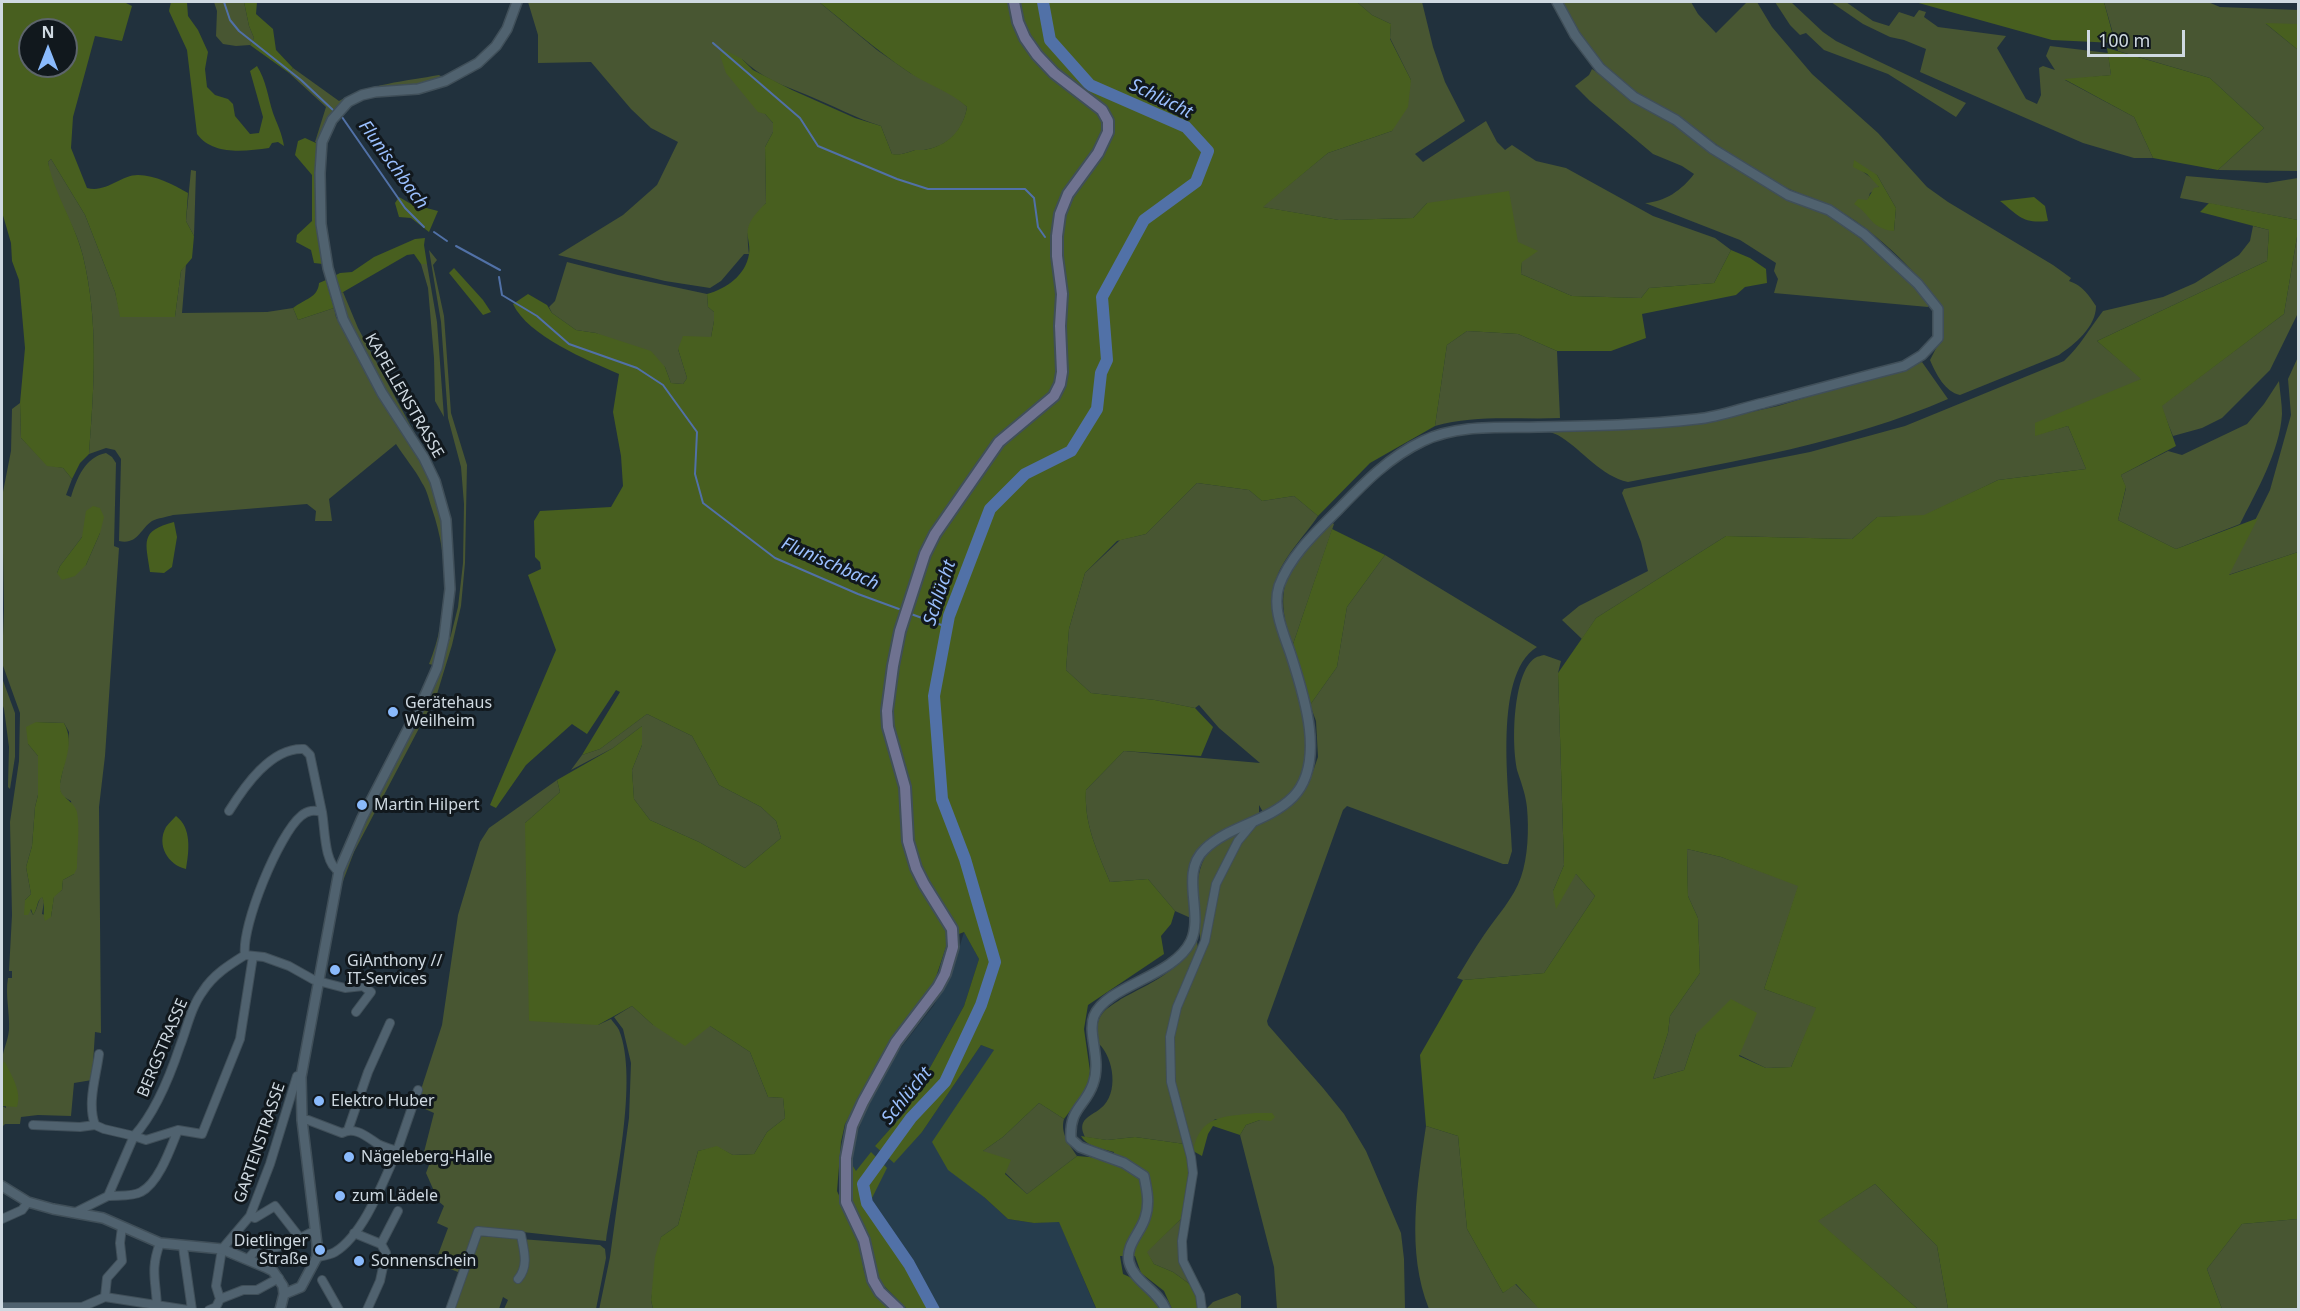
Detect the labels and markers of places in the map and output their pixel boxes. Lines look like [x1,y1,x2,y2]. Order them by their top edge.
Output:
place label: Gerätehaus Weilheim [405,693,492,731]
marker: Gerätehaus Weilheim [386,705,400,719]
place label: Martin Hilpert [374,795,479,815]
marker: Martin Hilpert [355,798,369,812]
place label: GiAnthony // IT-Services [347,951,442,989]
marker: GiAnthony // IT-Services [328,963,342,977]
place label: Elektro Huber [331,1091,435,1111]
marker: Elektro Huber [312,1094,326,1108]
place label: Nägeleberg-Halle [361,1147,493,1167]
marker: Nägeleberg-Halle [342,1150,356,1164]
place label: zum Lädele [352,1186,438,1206]
marker: zum Lädele [333,1189,347,1203]
place label: Dietlinger Straße [234,1231,308,1269]
marker: Dietlinger Straße [313,1243,327,1257]
place label: Sonnenschein [371,1251,476,1271]
marker: Sonnenschein [352,1254,366,1268]

